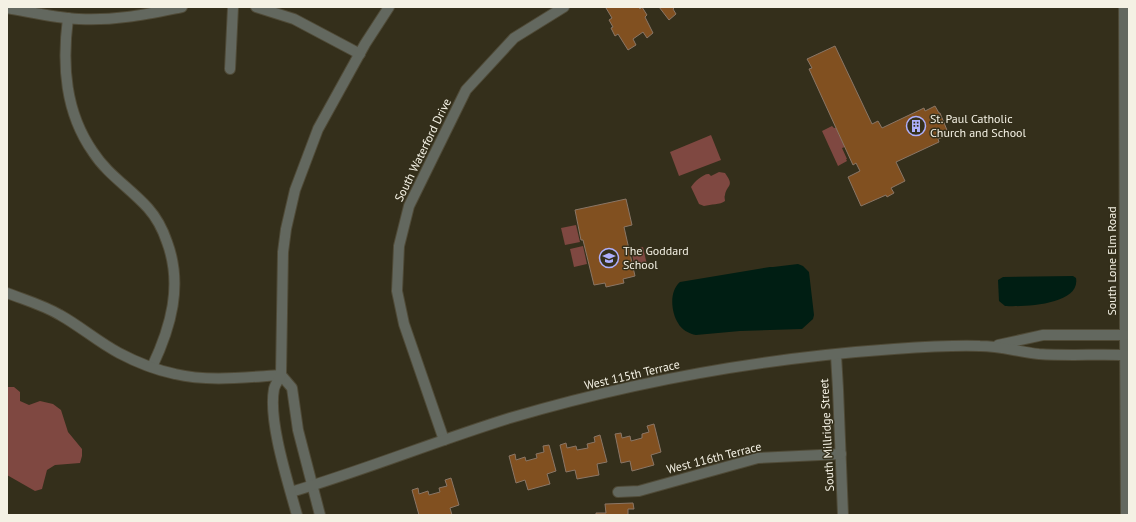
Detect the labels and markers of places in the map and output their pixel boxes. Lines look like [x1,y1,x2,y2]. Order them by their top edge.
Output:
place label: St. Paul Catholic Church and School [930,111,1027,140]
building icon: St. Paul Catholic Church and School [905,115,927,137]
place label: The Goddard School [623,243,689,272]
school or university icon: The Goddard School [598,247,620,269]

